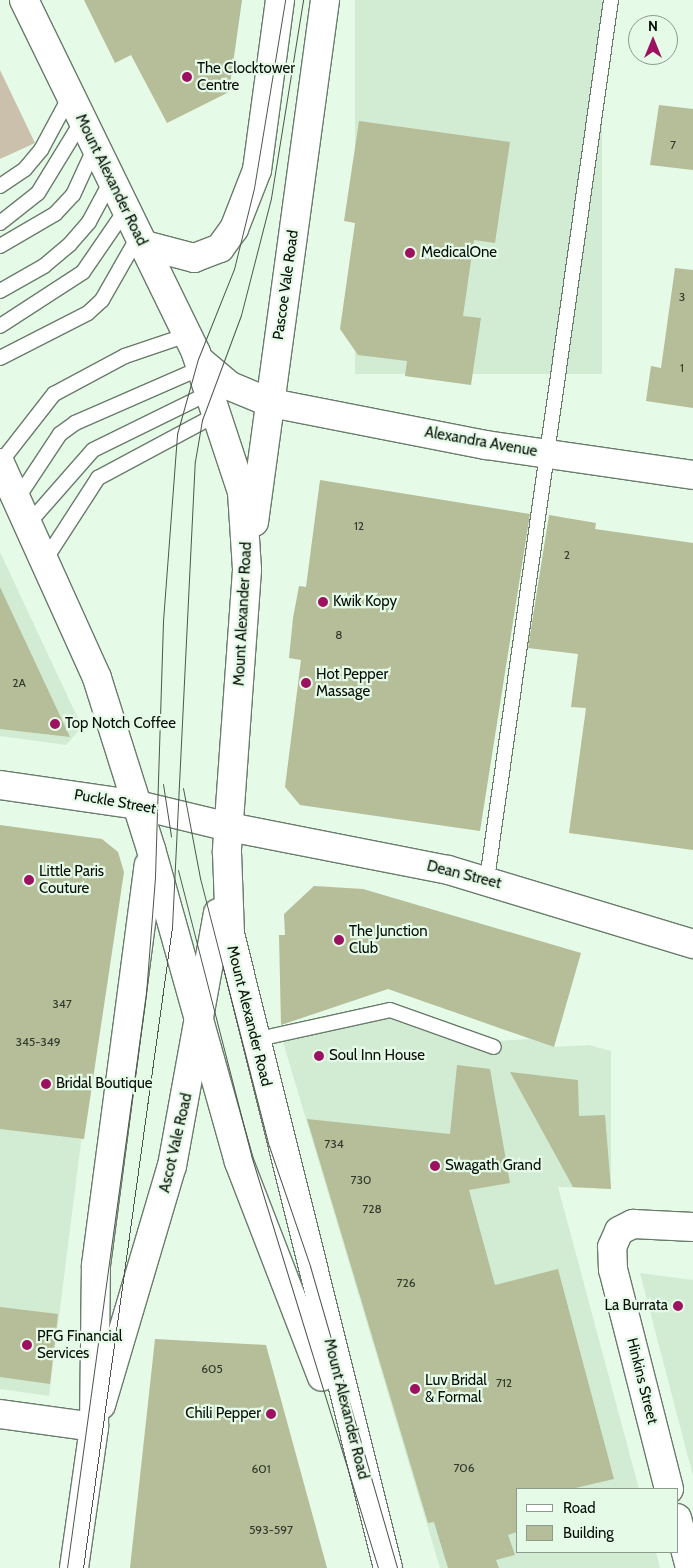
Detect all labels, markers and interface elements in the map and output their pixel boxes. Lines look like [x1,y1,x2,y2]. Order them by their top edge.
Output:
north arrow [628,15,678,65]
text: N [648,17,658,35]
place label: The Clocktower Centre [197,59,295,94]
marker: The Clocktower Centre [181,71,193,83]
street label: Mount Alexander Road [71,111,151,249]
house number: 7 [670,138,676,152]
street label: Pascoe Vale Road [269,229,303,341]
place label: MedicalOne [421,244,497,262]
marker: MedicalOne [403,246,417,260]
house number: 3 [679,290,685,304]
house number: 1 [680,361,684,375]
street label: Alexandra Avenue [423,423,539,461]
house number: 12 [354,519,364,533]
street label: Mount Alexander Road [230,541,256,687]
house number: 2 [564,548,570,562]
place label: Kwik Kopy [333,593,397,611]
marker: Kwik Kopy [317,596,329,608]
house number: 8 [335,628,343,642]
place label: Hot Pepper Massage [316,665,388,700]
house number: 2A [12,676,26,690]
marker: Hot Pepper Massage [300,677,312,689]
place label: Top Notch Coffee [65,715,176,733]
marker: Top Notch Coffee [49,718,61,730]
street label: Puckle Street [73,786,157,818]
street label: Dean Street [425,857,503,893]
place label: Little Paris Couture [39,862,104,897]
marker: Little Paris Couture [23,874,35,886]
place label: The Junction Club [349,922,428,957]
marker: The Junction Club [333,934,345,946]
street label: Mount Alexander Road [223,944,275,1088]
house number: 347 [52,997,72,1011]
house number: 345-349 [15,1035,61,1049]
place label: Soul Inn House [329,1047,425,1065]
marker: Soul Inn House [313,1050,325,1062]
place label: Bridal Boutique [56,1075,152,1093]
marker: Bridal Boutique [40,1078,52,1090]
street label: Ascot Vale Road [156,1092,196,1194]
house number: 734 [324,1137,344,1151]
place label: Swagath Grand [445,1157,541,1175]
marker: Swagath Grand [429,1160,441,1172]
house number: 730 [351,1173,371,1187]
house number: 728 [362,1202,382,1216]
house number: 726 [396,1276,416,1290]
place label: La Burrata [604,1297,668,1315]
marker: La Burrata [672,1300,684,1312]
place label: PFG Financial Services [37,1327,122,1362]
street label: Hinkins Street [623,1336,661,1426]
street label: Mount Alexander Road [320,1337,372,1481]
marker: PFG Financial Services [21,1339,33,1351]
house number: 605 [201,1362,223,1376]
place label: Luv Bridal & Formal [425,1371,487,1406]
house number: 712 [496,1376,512,1390]
marker: Luv Bridal & Formal [409,1383,421,1395]
place label: Chili Pepper [185,1405,261,1423]
marker: Chili Pepper [265,1408,277,1420]
house number: 706 [453,1461,475,1475]
house number: 601 [251,1462,271,1476]
legend [516,1488,678,1553]
text: Road [563,1499,596,1517]
house number: 593-597 [249,1523,293,1537]
text: Building [563,1524,614,1542]

